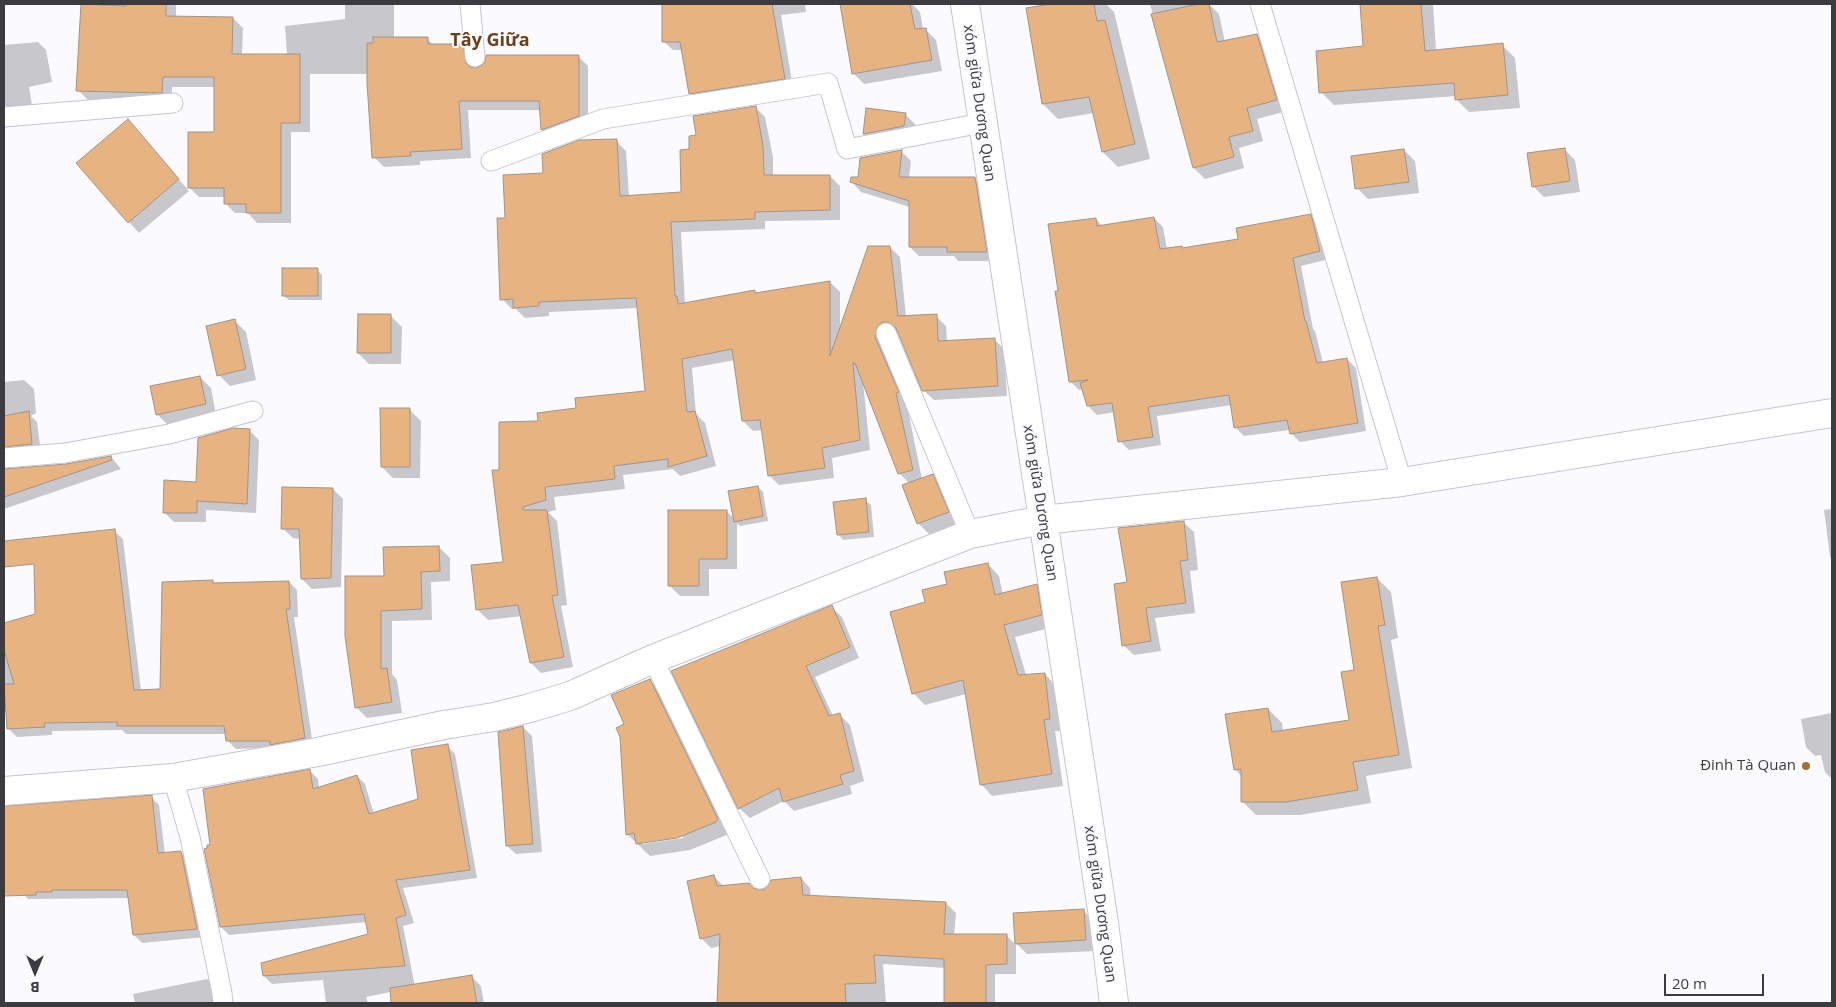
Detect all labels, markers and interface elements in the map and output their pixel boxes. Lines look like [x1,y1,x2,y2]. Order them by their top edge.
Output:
street label: xóm giữa Dương Quan [959,23,999,183]
district label: Tây Giữa [450,30,530,52]
street label: xóm giữa Dương Quan [1019,423,1061,583]
place label: Đinh Tà Quan [1700,757,1796,775]
marker: Đinh Tà Quan [1800,760,1812,772]
street label: xóm giữa Dương Quan [1080,824,1120,984]
north arrow [10,947,60,997]
scale bar [1666,964,1766,996]
text: 20 m [1672,973,1707,993]
text: B [30,978,40,997]

